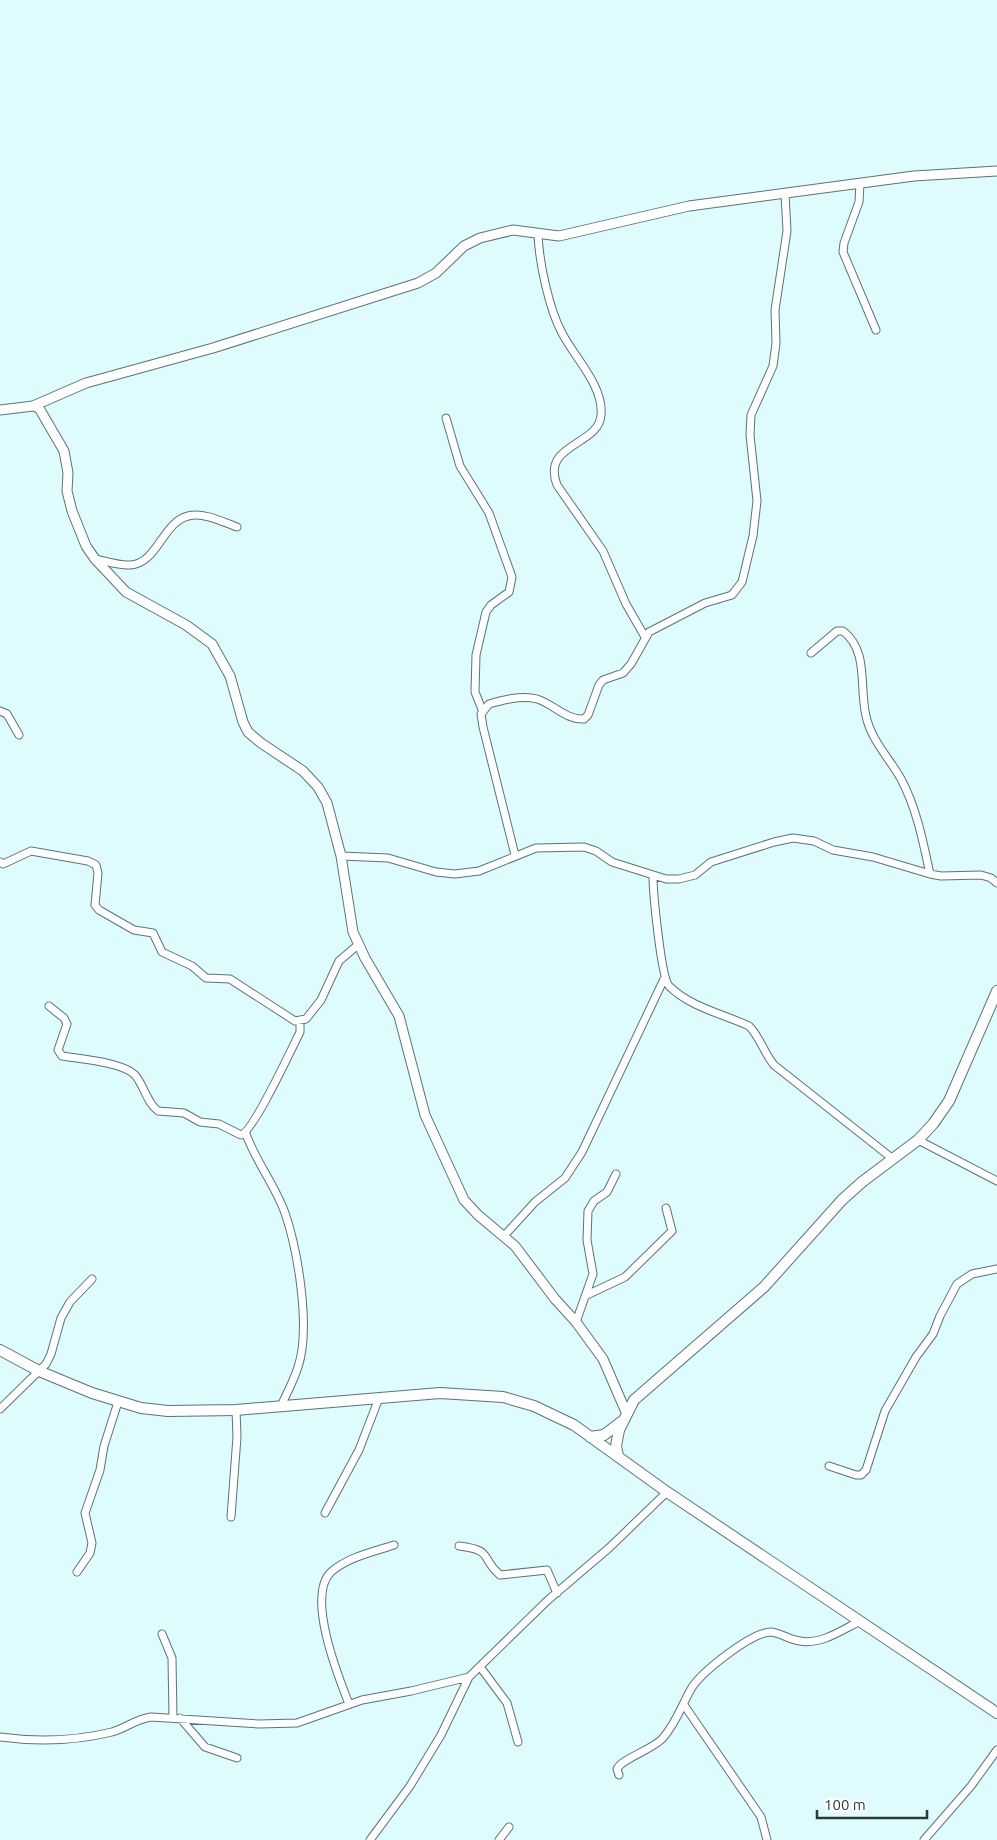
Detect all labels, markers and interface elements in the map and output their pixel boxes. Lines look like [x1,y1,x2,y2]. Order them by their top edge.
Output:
scale bar [817,1788,927,1820]
text: 100 m [824,1796,866,1813]

